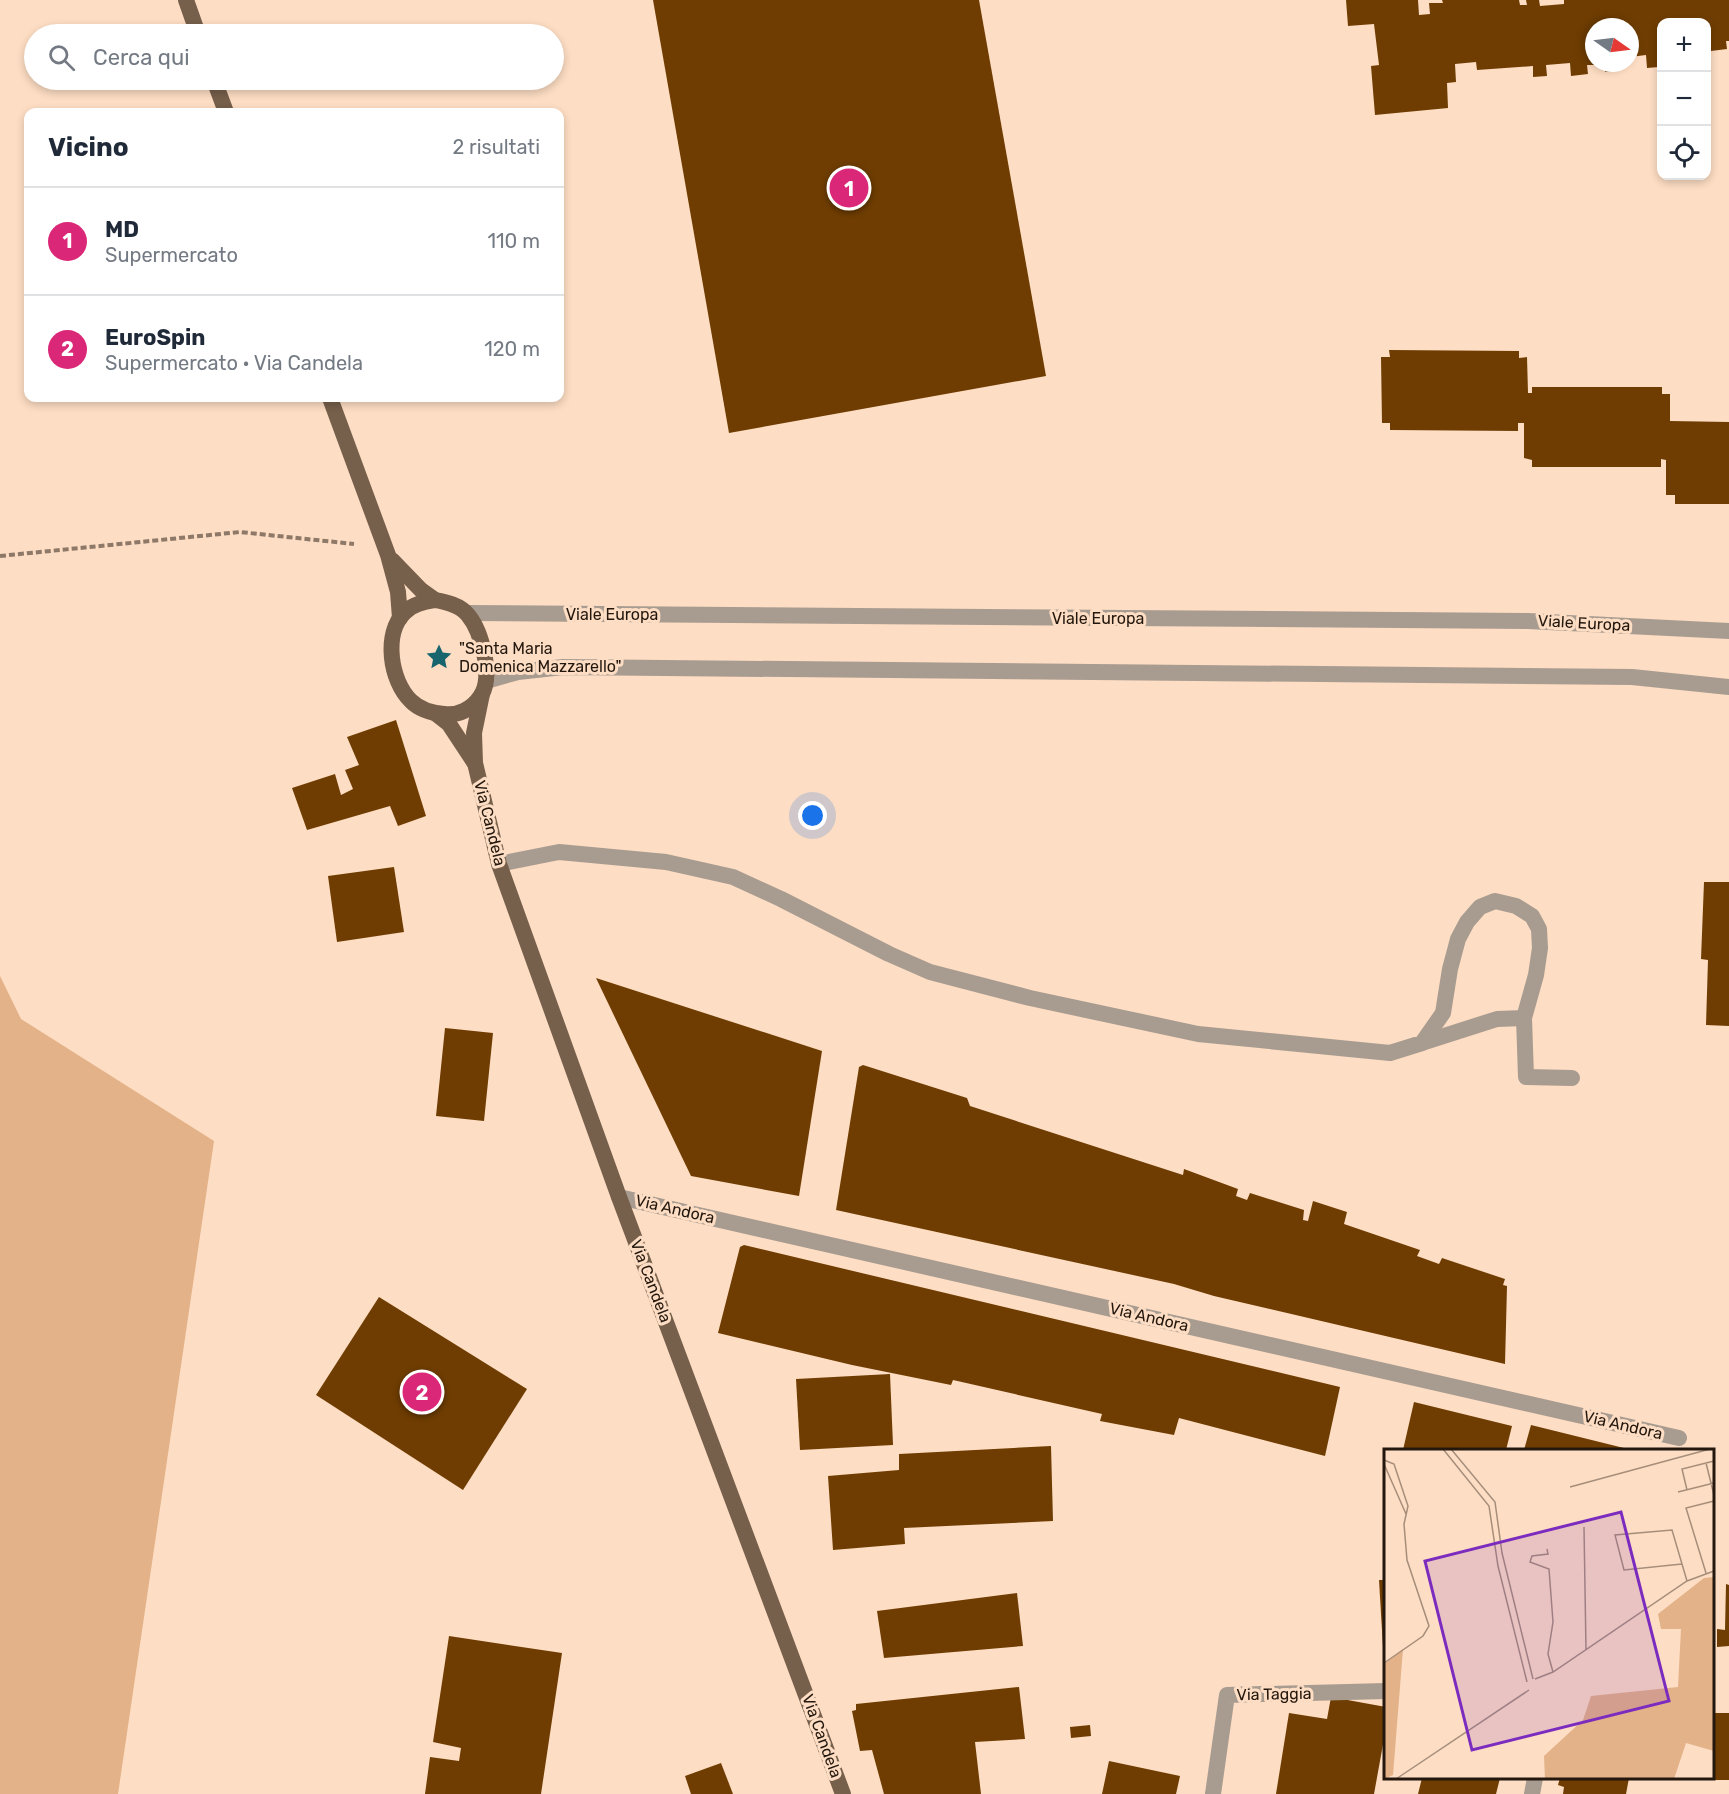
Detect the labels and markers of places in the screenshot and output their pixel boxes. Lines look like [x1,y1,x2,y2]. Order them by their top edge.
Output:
pin: 1 [830,166,868,210]
place label: "Santa Maria Domenica Mazzarello" [459,639,622,676]
place icon: "Santa Maria Domenica Mazzarello" [424,642,454,672]
pin: 2 [402,1370,442,1414]

